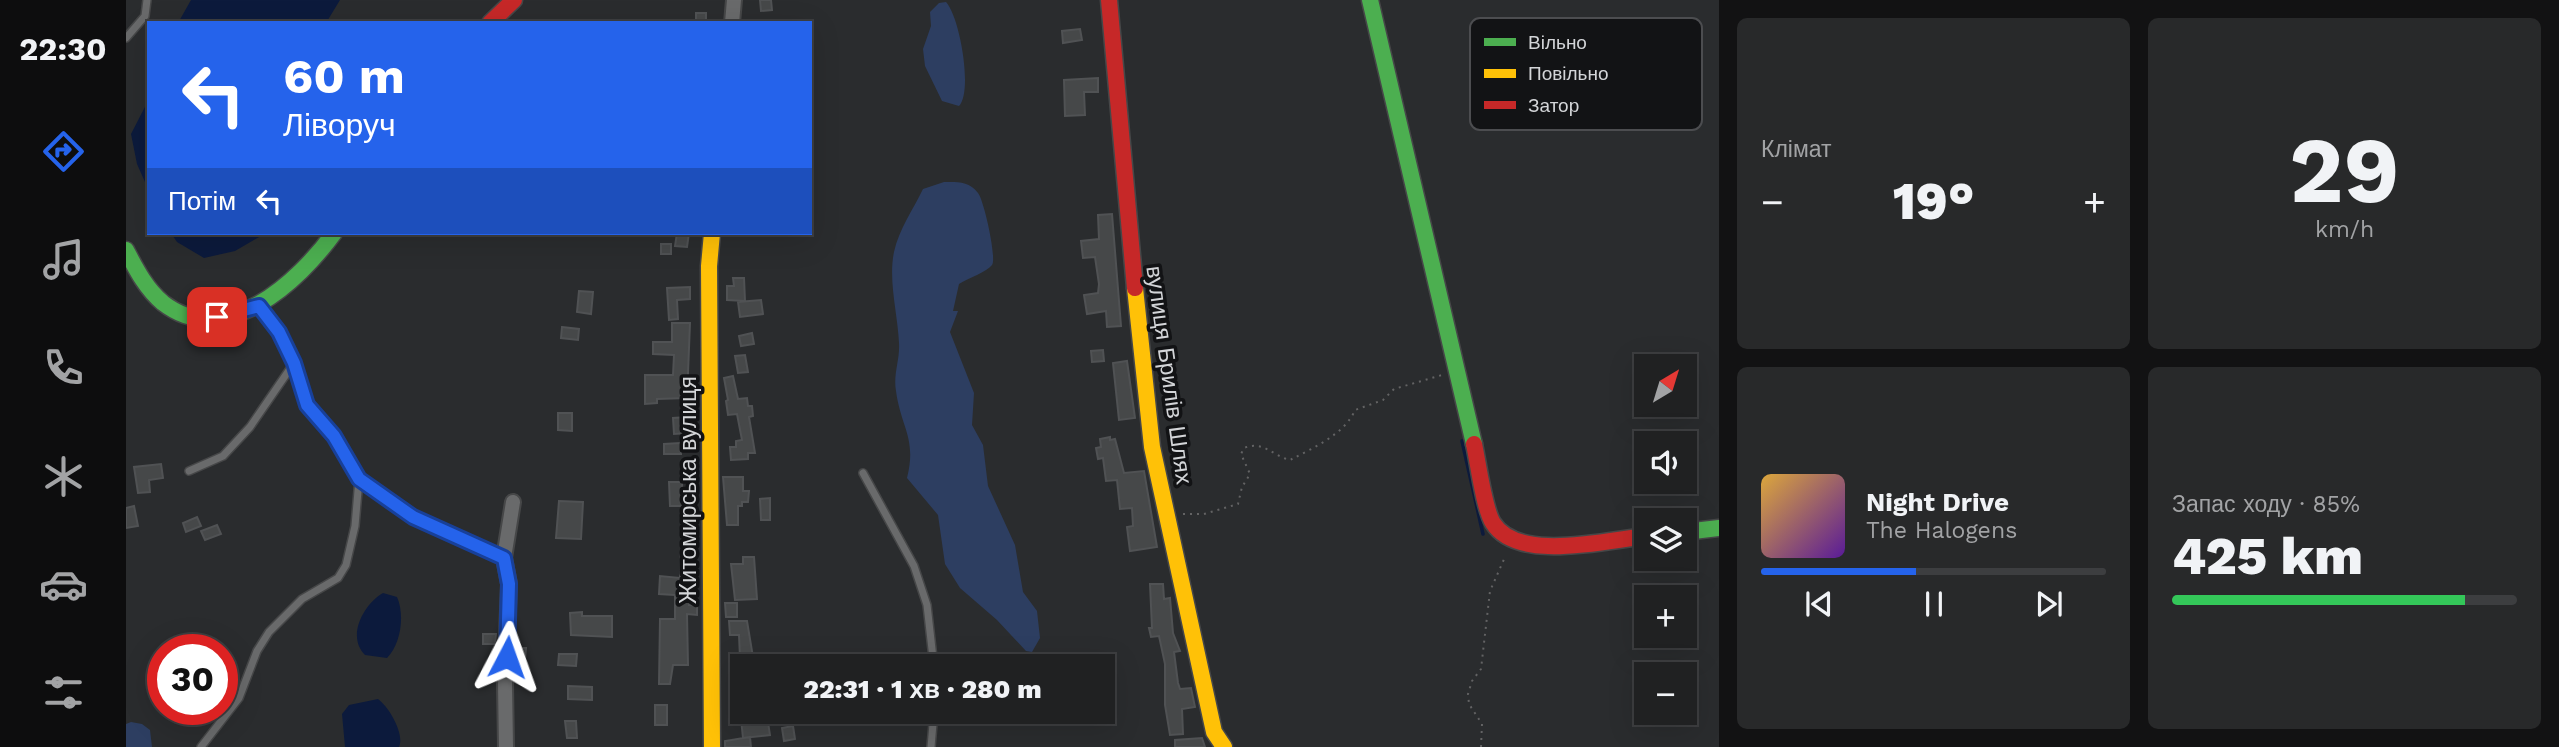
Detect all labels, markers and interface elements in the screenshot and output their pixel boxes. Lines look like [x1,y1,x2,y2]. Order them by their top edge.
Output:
legend [1470,18,1702,130]
text: 22:30 [19,30,107,68]
text: Вільно [1528,31,1587,54]
text: 60 m [283,47,405,105]
icon: left [168,49,259,140]
text: Повільно [1528,62,1609,85]
text: Затор [1528,94,1579,117]
text: Ліворуч [283,106,396,144]
text: 29 [2289,117,2400,224]
icon: directions [39,127,88,176]
text: Клімат [1761,136,1832,163]
text: 19° [1893,171,1974,232]
text: − [1761,180,1784,224]
text: + [2083,180,2106,224]
icon: left [250,182,288,220]
text: Потім [168,186,236,216]
text: km/h [2315,216,2374,243]
icon: music [39,235,88,284]
street label: вулиця Брилів Шлях [1140,264,1198,486]
pin [187,287,247,347]
icon: arrive [198,298,236,336]
icon: phone [39,343,88,392]
north arrow [1634,354,1698,416]
map controls [1634,354,1697,725]
street label: Житомирська вулиця [675,376,702,604]
button: sound [1634,431,1697,494]
icon: climate [39,452,88,501]
text: Night Drive [1866,487,2009,517]
text: Запас ходу · 85% [2172,491,2360,518]
button: layers [1634,508,1697,571]
text: The Halogens [1866,517,2017,544]
text: 425 km [2172,526,2363,587]
icon: car [39,560,88,609]
button: + [1634,585,1697,648]
icon: previous [1800,585,1838,623]
icon: pause [1915,585,1953,623]
icon: next [2030,585,2068,623]
position arrow [470,620,544,694]
speed limit sign: 30 [147,634,238,725]
button: − [1634,662,1697,725]
icon: filters [39,668,88,717]
text: 22:31 · 1 хв · 280 m [803,674,1042,704]

